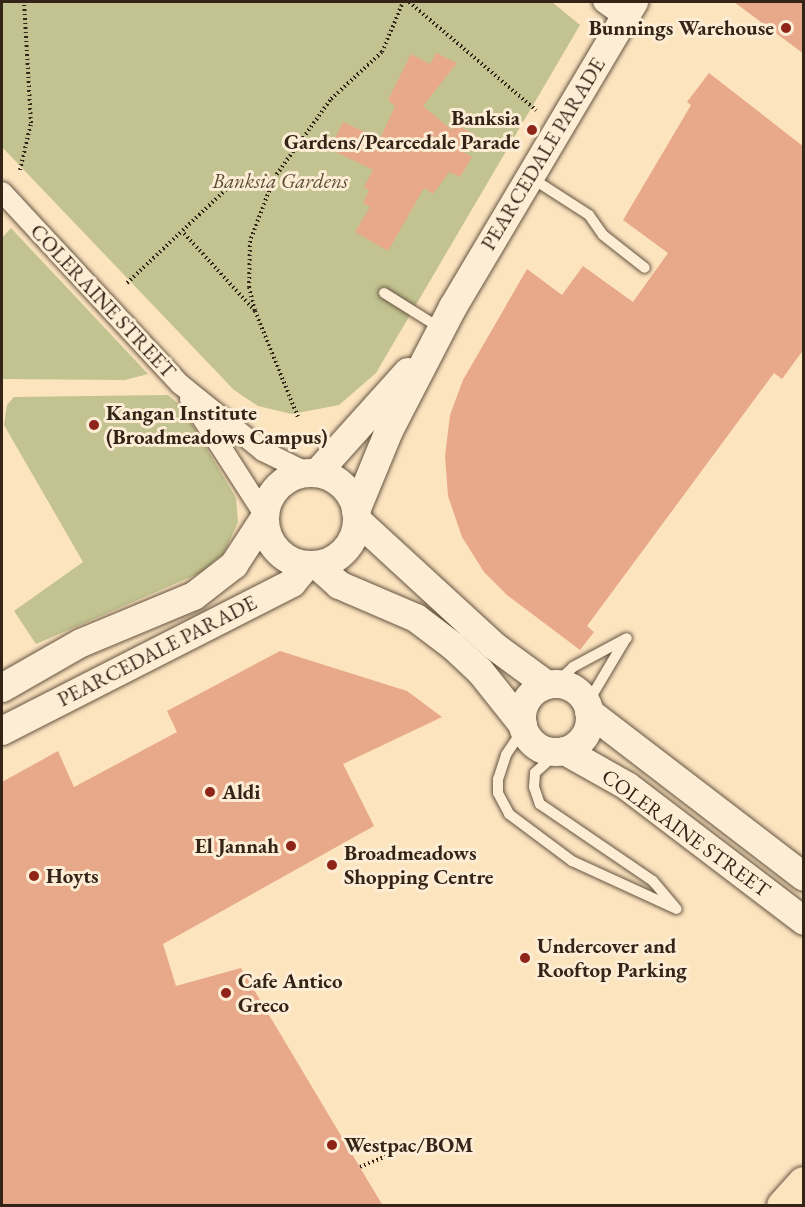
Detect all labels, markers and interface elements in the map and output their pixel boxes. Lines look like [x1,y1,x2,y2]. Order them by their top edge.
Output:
place label: Bunnings Warehouse [589,15,774,41]
marker: Bunnings Warehouse [779,21,793,35]
street label: PEARCEDALE PARADE [476,53,610,255]
place label: Banksia Gardens/Pearcedale Parade [284,105,520,155]
marker: Banksia Gardens/Pearcedale Parade [525,123,539,137]
park label: Banksia Gardens [212,168,348,194]
street label: COLERAINE STREET [25,219,181,383]
place label: Kangan Institute (Broadmeadows Campus) [106,400,328,450]
marker: Kangan Institute (Broadmeadows Campus) [87,418,101,432]
street label: PEARCEDALE PARADE [53,590,261,712]
street label: COLERAINE STREET [597,764,775,902]
place label: Aldi [222,779,261,805]
marker: Aldi [203,785,217,799]
place label: El Jannah [195,833,279,859]
marker: El Jannah [284,839,298,853]
place label: Broadmeadows Shopping Centre [344,840,494,890]
marker: Broadmeadows Shopping Centre [325,858,339,872]
place label: Hoyts [46,863,99,889]
marker: Hoyts [27,869,41,883]
place label: Undercover and Rooftop Parking [537,933,687,983]
marker: Undercover and Rooftop Parking [518,951,532,965]
place label: Cafe Antico Greco [238,968,342,1018]
marker: Cafe Antico Greco [219,986,233,1000]
place label: Westpac/BOM [344,1132,473,1158]
marker: Westpac/BOM [325,1138,339,1152]

